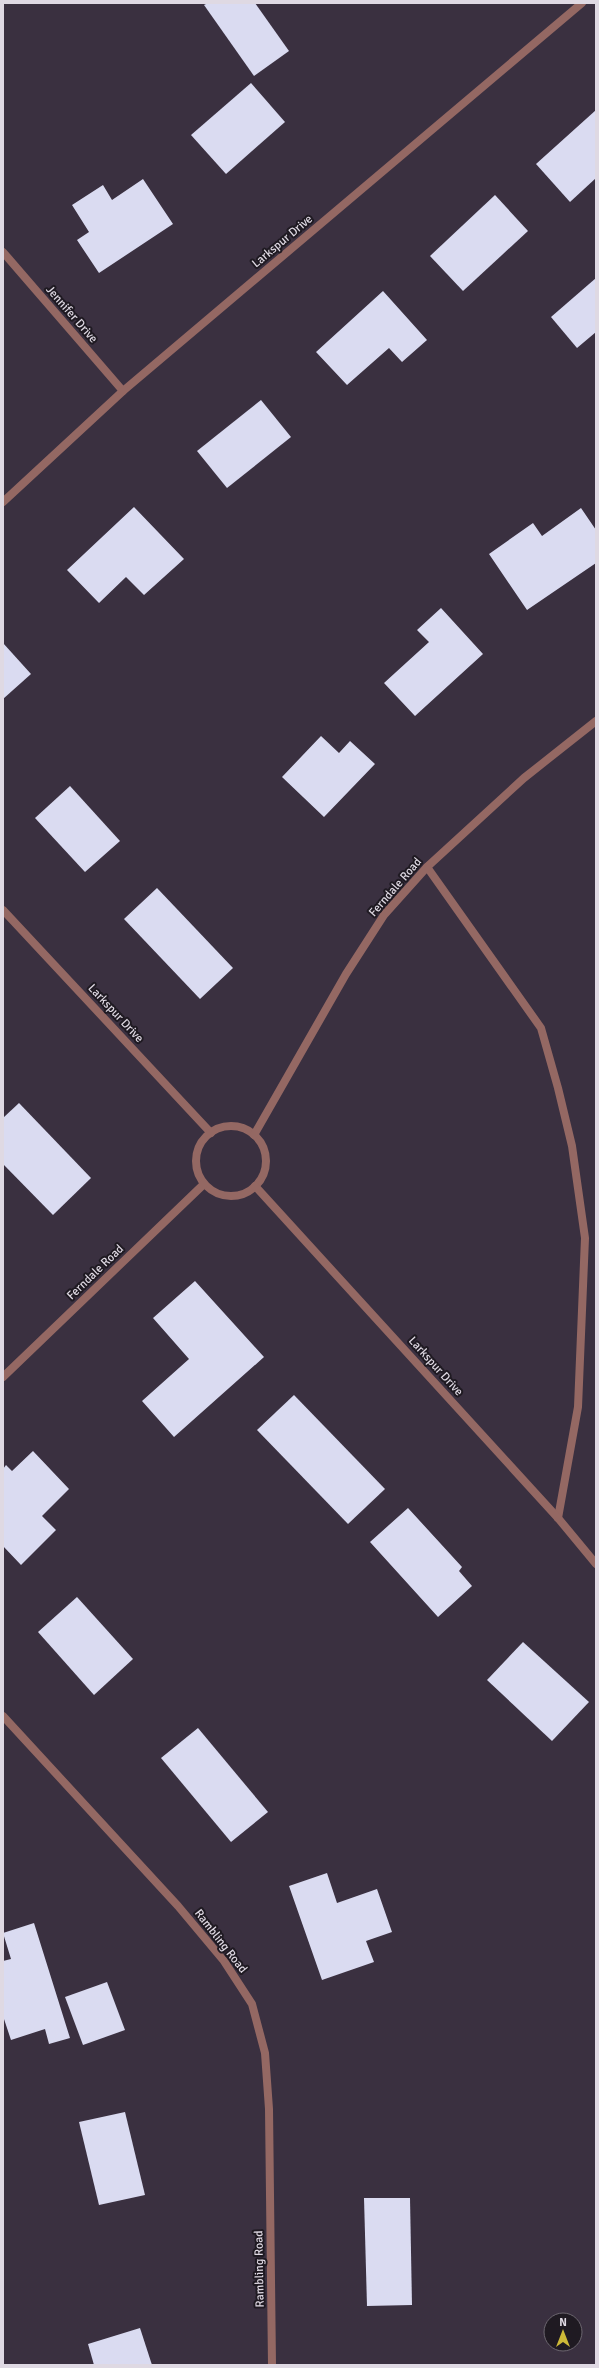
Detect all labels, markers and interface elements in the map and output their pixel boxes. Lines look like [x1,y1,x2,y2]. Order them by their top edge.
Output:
street label: Larkspur Drive [249,212,316,271]
street label: Jennifer Drive [43,282,101,346]
street label: Ferndale Road [366,855,425,920]
street label: Larkspur Drive [85,981,147,1046]
street label: Ferndale Road [64,1242,127,1303]
street label: Larkspur Drive [405,1334,466,1399]
street label: Rambling Road [191,1906,250,1976]
street label: Rambling Road [251,2230,268,2308]
north arrow [543,2312,583,2352]
text: N [559,2316,567,2329]

